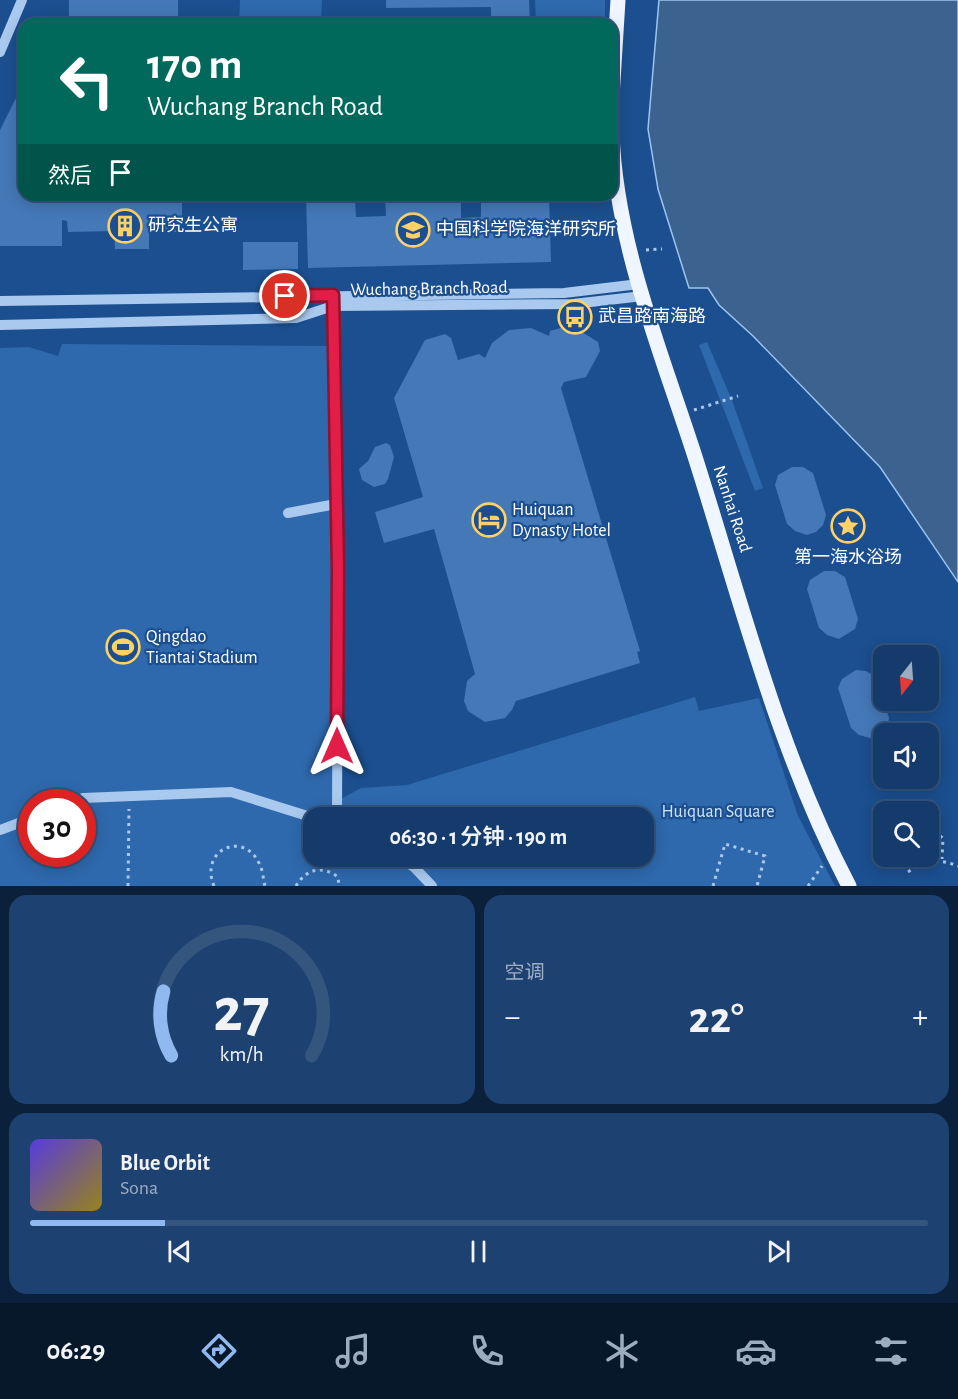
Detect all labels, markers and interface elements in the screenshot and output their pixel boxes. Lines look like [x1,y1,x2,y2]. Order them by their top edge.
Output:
icon: left [48,42,126,120]
text: 170 m [147,44,242,86]
text: Wuchang Branch Road [147,93,383,120]
icon: arrive [104,156,137,189]
text: 然后 [48,165,92,187]
building icon: 研究生公寓 [107,208,143,244]
school or university icon: 中国科学院海洋研究所 [395,212,431,248]
place label: 研究生公寓 [148,215,238,235]
place label: 中国科学院海洋研究所 [436,219,616,239]
pin [259,270,310,321]
icon: arrive [268,279,301,312]
street label: Wuchang Branch Road [350,279,508,299]
bus stop icon: 武昌路南海路 [557,299,593,335]
place label: 武昌路南海路 [598,306,706,326]
street label: Nanhai Road [710,463,754,555]
place label: Huiquan Dynasty Hotel [512,501,611,540]
hotel icon: Huiquan Dynasty Hotel [471,502,507,538]
place icon: 第一海水浴场 [830,508,866,544]
place label: 第一海水浴场 [794,547,902,567]
place label: Qingdao Tiantai Stadium [146,628,258,667]
sports icon: Qingdao Tiantai Stadium [105,629,141,665]
north arrow [873,645,939,711]
map controls [873,645,939,867]
position arrow [305,714,369,778]
button: sound [873,723,939,789]
speed limit sign: 30 [18,789,96,867]
button: search [873,801,939,867]
park label: Huiquan Square [661,803,775,821]
text: 06:30 · 1 分钟 · 190 m [390,826,567,848]
text: 空调 [505,963,545,983]
text: 27 [214,980,270,1042]
text: 22° [688,996,744,1041]
text: − [505,1001,520,1034]
text: + [912,1001,928,1034]
text: km/h [220,1045,264,1066]
text: Blue Orbit [120,1152,210,1174]
text: Sona [120,1178,158,1198]
icon: previous [163,1235,196,1268]
icon: pause [462,1235,495,1268]
icon: next [762,1235,795,1268]
icon: directions [198,1330,240,1372]
icon: music [332,1330,374,1372]
icon: phone [466,1330,508,1372]
icon: climate [601,1330,643,1372]
icon: car [735,1330,777,1372]
icon: filters [870,1330,912,1372]
text: 06:29 [46,1337,105,1364]

